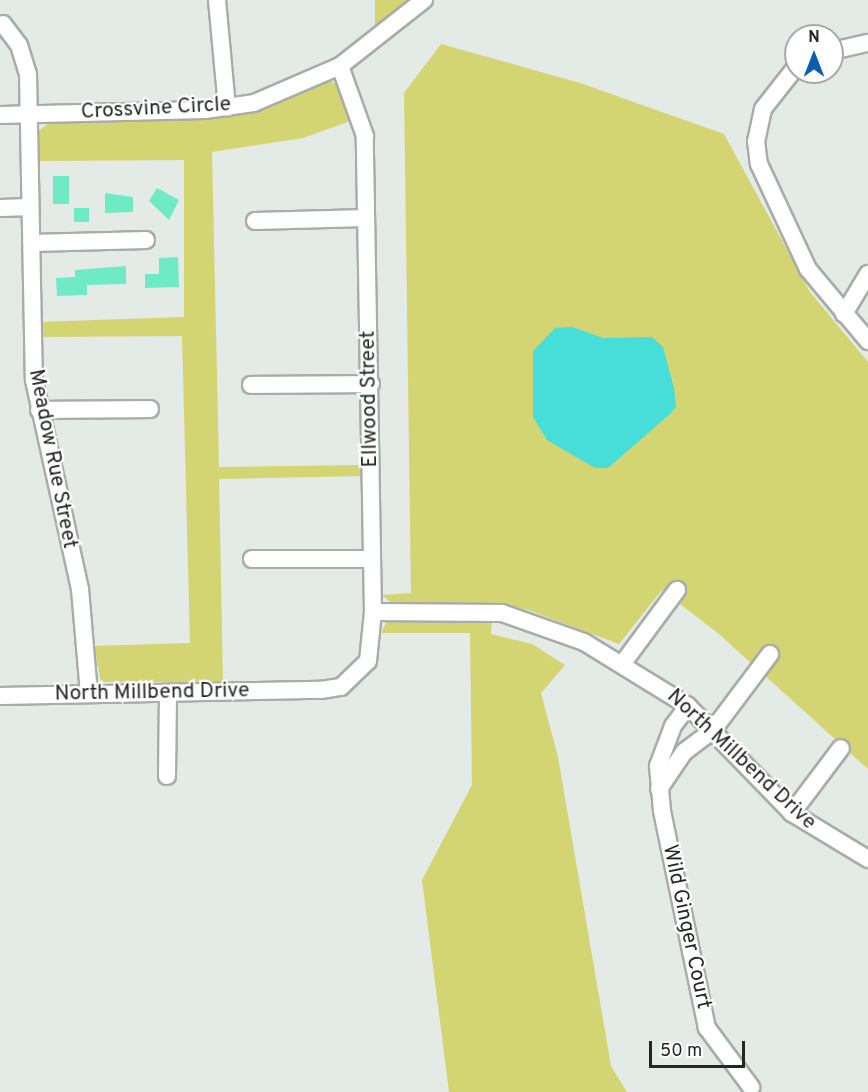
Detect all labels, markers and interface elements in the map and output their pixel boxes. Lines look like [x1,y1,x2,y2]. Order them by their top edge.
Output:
north arrow [784,24,844,84]
text: N [808,28,820,48]
street label: Crossvine Circle [80,92,232,126]
street label: Ellwood Street [356,330,384,468]
street label: Meadow Rue Street [22,367,82,551]
street label: North Millbend Drive [54,679,250,707]
street label: North Millbend Drive [661,684,821,836]
street label: Wild Ginger Court [656,843,716,1011]
scale bar [652,1029,748,1067]
text: 50 m [660,1040,702,1063]

